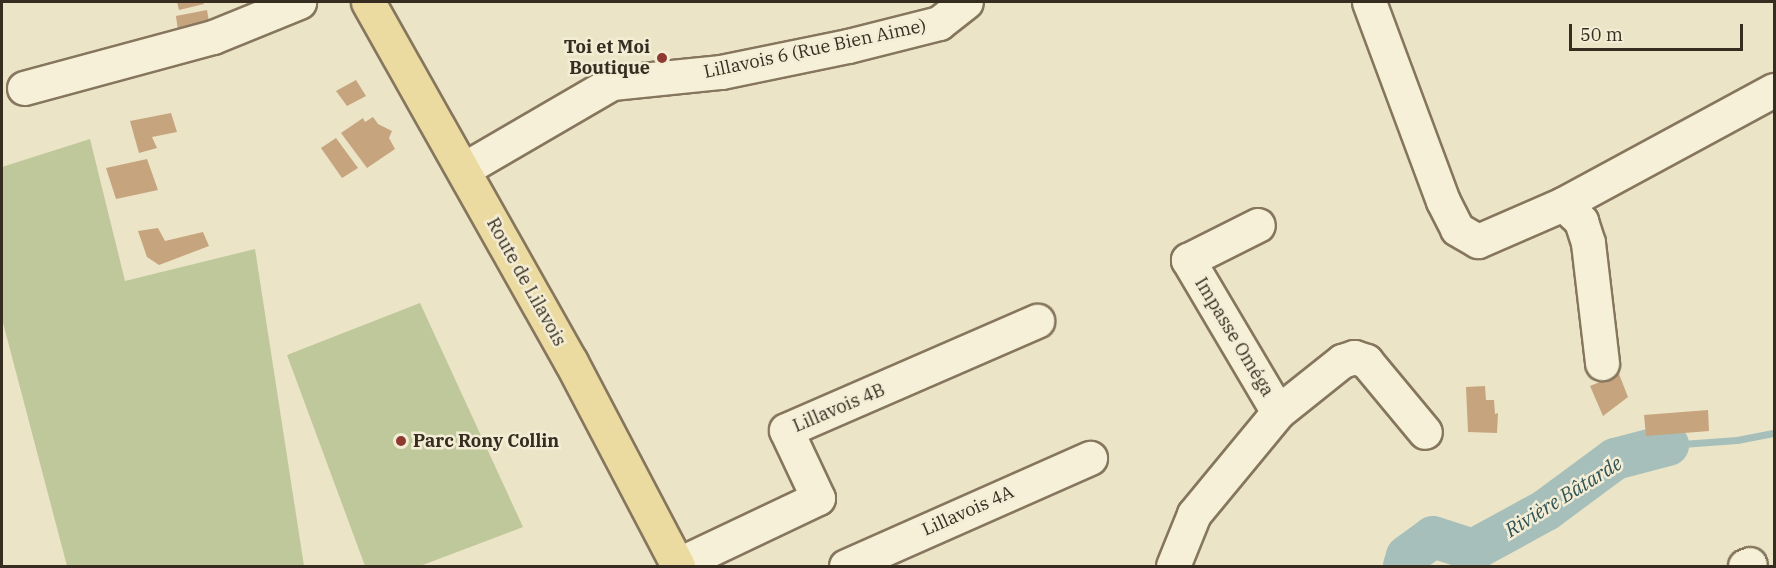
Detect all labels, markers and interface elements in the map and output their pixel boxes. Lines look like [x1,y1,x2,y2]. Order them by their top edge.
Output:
scale bar [1572,12,1746,50]
street label: Lillavois 6 (Rue Bien Aime) [702,15,928,83]
text: 50 m [1580,23,1623,46]
place label: Toi et Moi Boutique [564,37,650,80]
marker: Toi et Moi Boutique [655,51,669,65]
street label: Route de Lilavois [482,214,570,350]
street label: Impasse Oméga [1190,274,1278,400]
street label: Lillavois 4B [790,379,888,437]
place label: Parc Rony Collin [413,430,559,452]
marker: Parc Rony Collin [394,434,408,448]
water label: Rivière Bâtarde [1500,451,1626,541]
street label: Lillavois 4A [919,481,1017,541]

